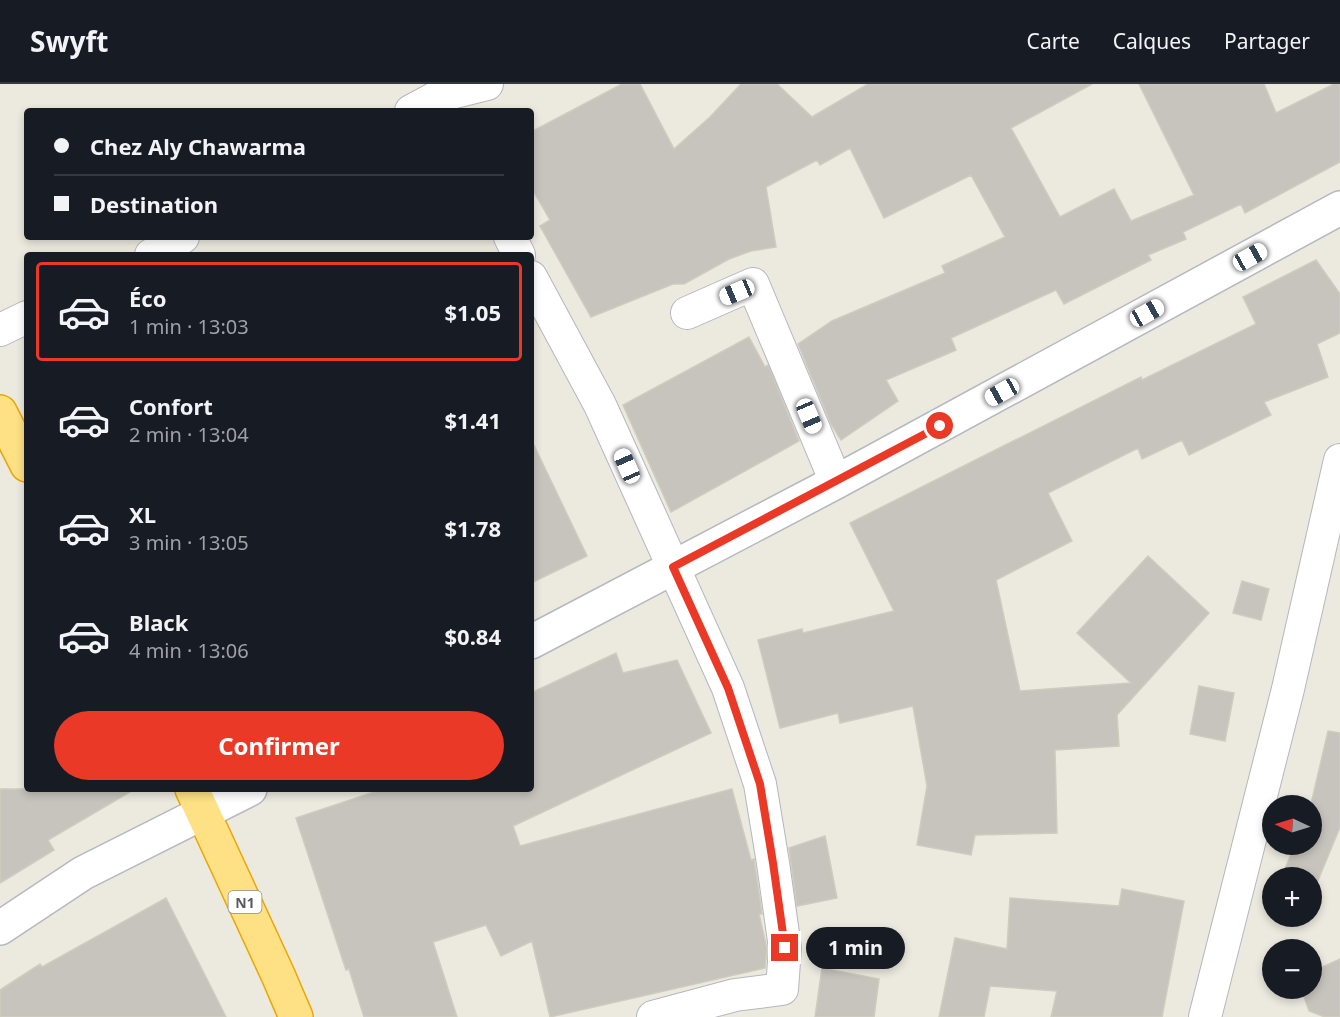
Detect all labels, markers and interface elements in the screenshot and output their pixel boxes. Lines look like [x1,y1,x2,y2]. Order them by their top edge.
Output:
text: Swyft [30,22,108,60]
text: Carte [1027,27,1080,55]
text: Calques [1113,27,1191,55]
text: Partager [1224,27,1310,55]
text: Chez Aly Chawarma [90,131,306,161]
text: Destination [90,189,218,219]
car [1230,240,1270,274]
car [717,277,757,307]
text: Éco [129,283,166,313]
icon: car [57,285,111,339]
car [1127,296,1167,330]
text: $1.05 [444,297,501,327]
text: 1 min · 13:03 [129,313,249,340]
car [982,375,1022,409]
text: Confort [129,391,213,421]
icon: car [57,393,111,447]
car [794,396,824,436]
text: $1.41 [444,405,501,435]
route start [926,412,953,439]
text: 2 min · 13:04 [129,421,249,448]
car [611,446,643,486]
text: XL [129,499,156,529]
icon: car [57,501,111,555]
text: $1.78 [444,513,501,543]
text: 3 min · 13:05 [129,529,249,556]
text: Black [129,607,188,637]
icon: car [57,609,111,663]
text: $0.84 [444,621,501,651]
text: 4 min · 13:06 [129,637,249,664]
button: Confirmer [54,711,504,780]
north arrow [1262,795,1322,855]
map controls [1262,795,1322,999]
button: + [1262,867,1322,927]
road number: N1 [228,891,262,913]
callout: 1 min [806,927,905,969]
route end [771,934,798,961]
text: 1 min [828,934,883,961]
button: − [1262,939,1322,999]

